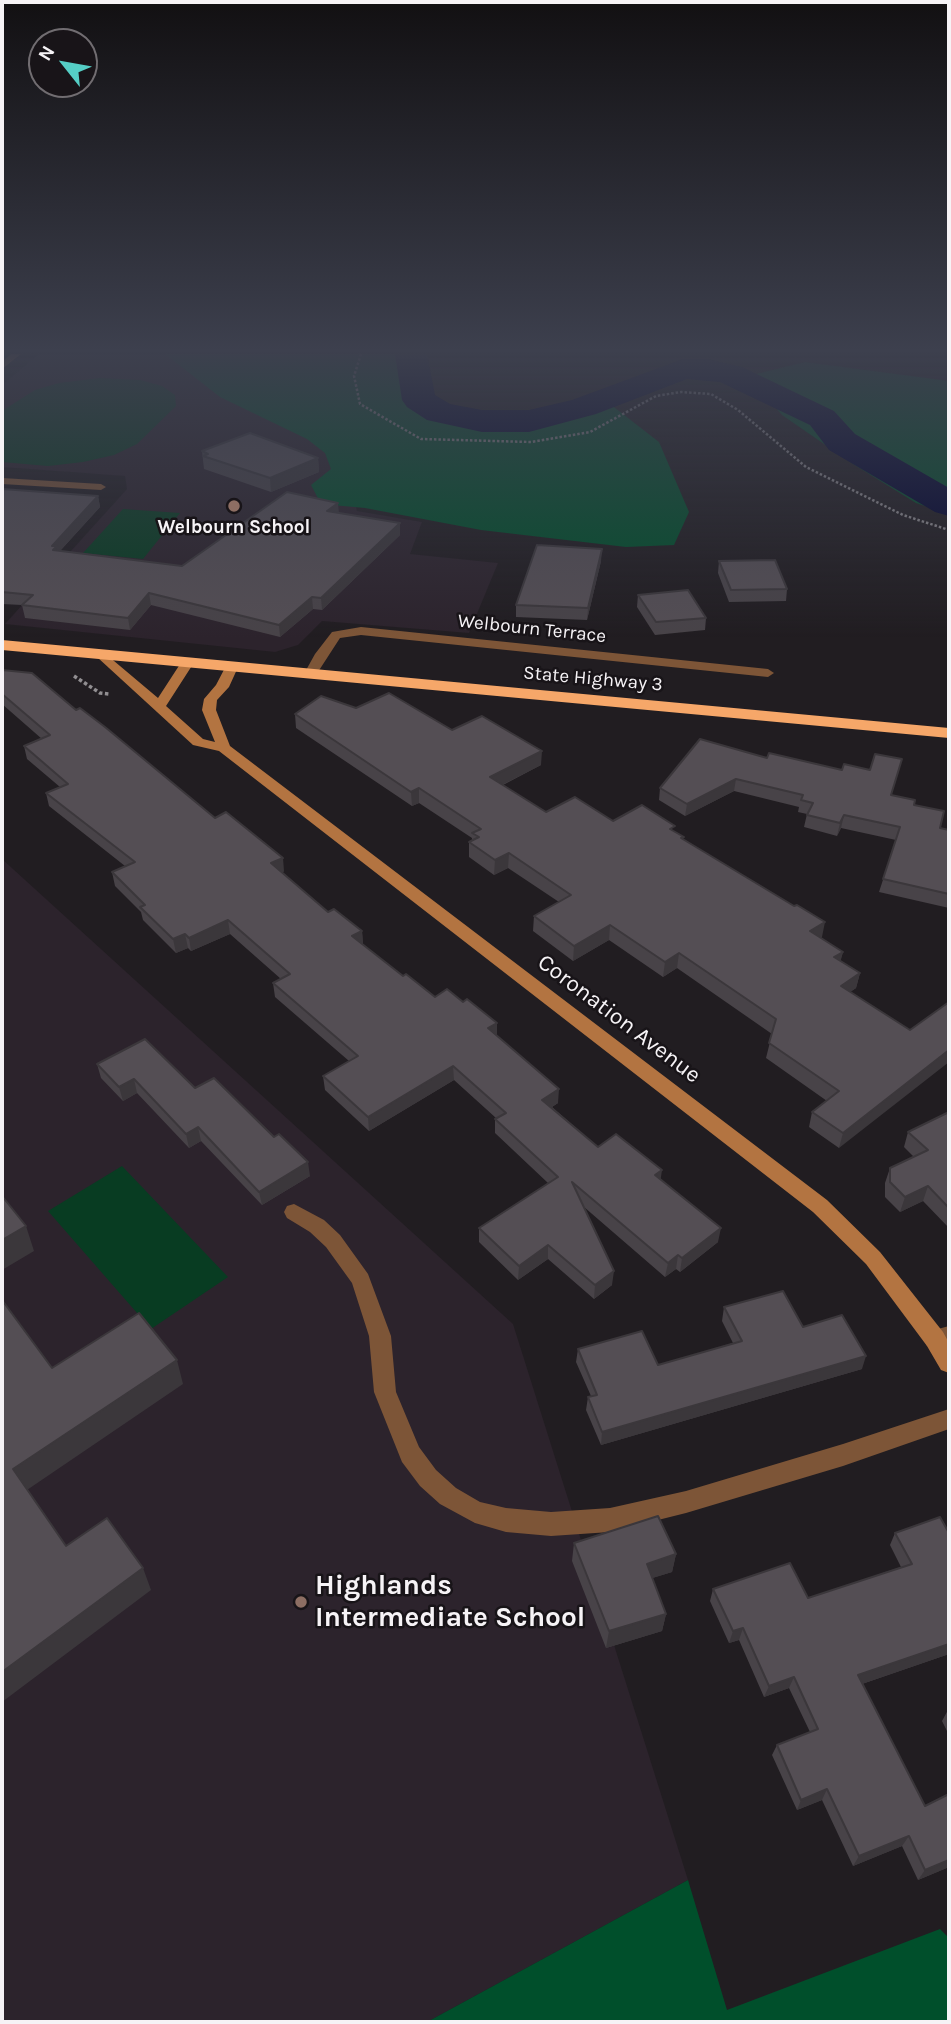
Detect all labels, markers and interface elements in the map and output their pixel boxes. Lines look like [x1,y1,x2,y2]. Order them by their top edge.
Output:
north arrow [28,28,98,98]
text: N [34,42,60,65]
marker: Welbourn School [226,498,242,514]
place label: Welbourn School [158,517,310,539]
street label: Welbourn Terrace [457,610,607,648]
street label: State Highway 3 [522,662,664,696]
street label: Coronation Avenue [532,949,706,1089]
place label: Highlands Intermediate School [315,1569,585,1635]
marker: Highlands Intermediate School [293,1594,309,1610]

